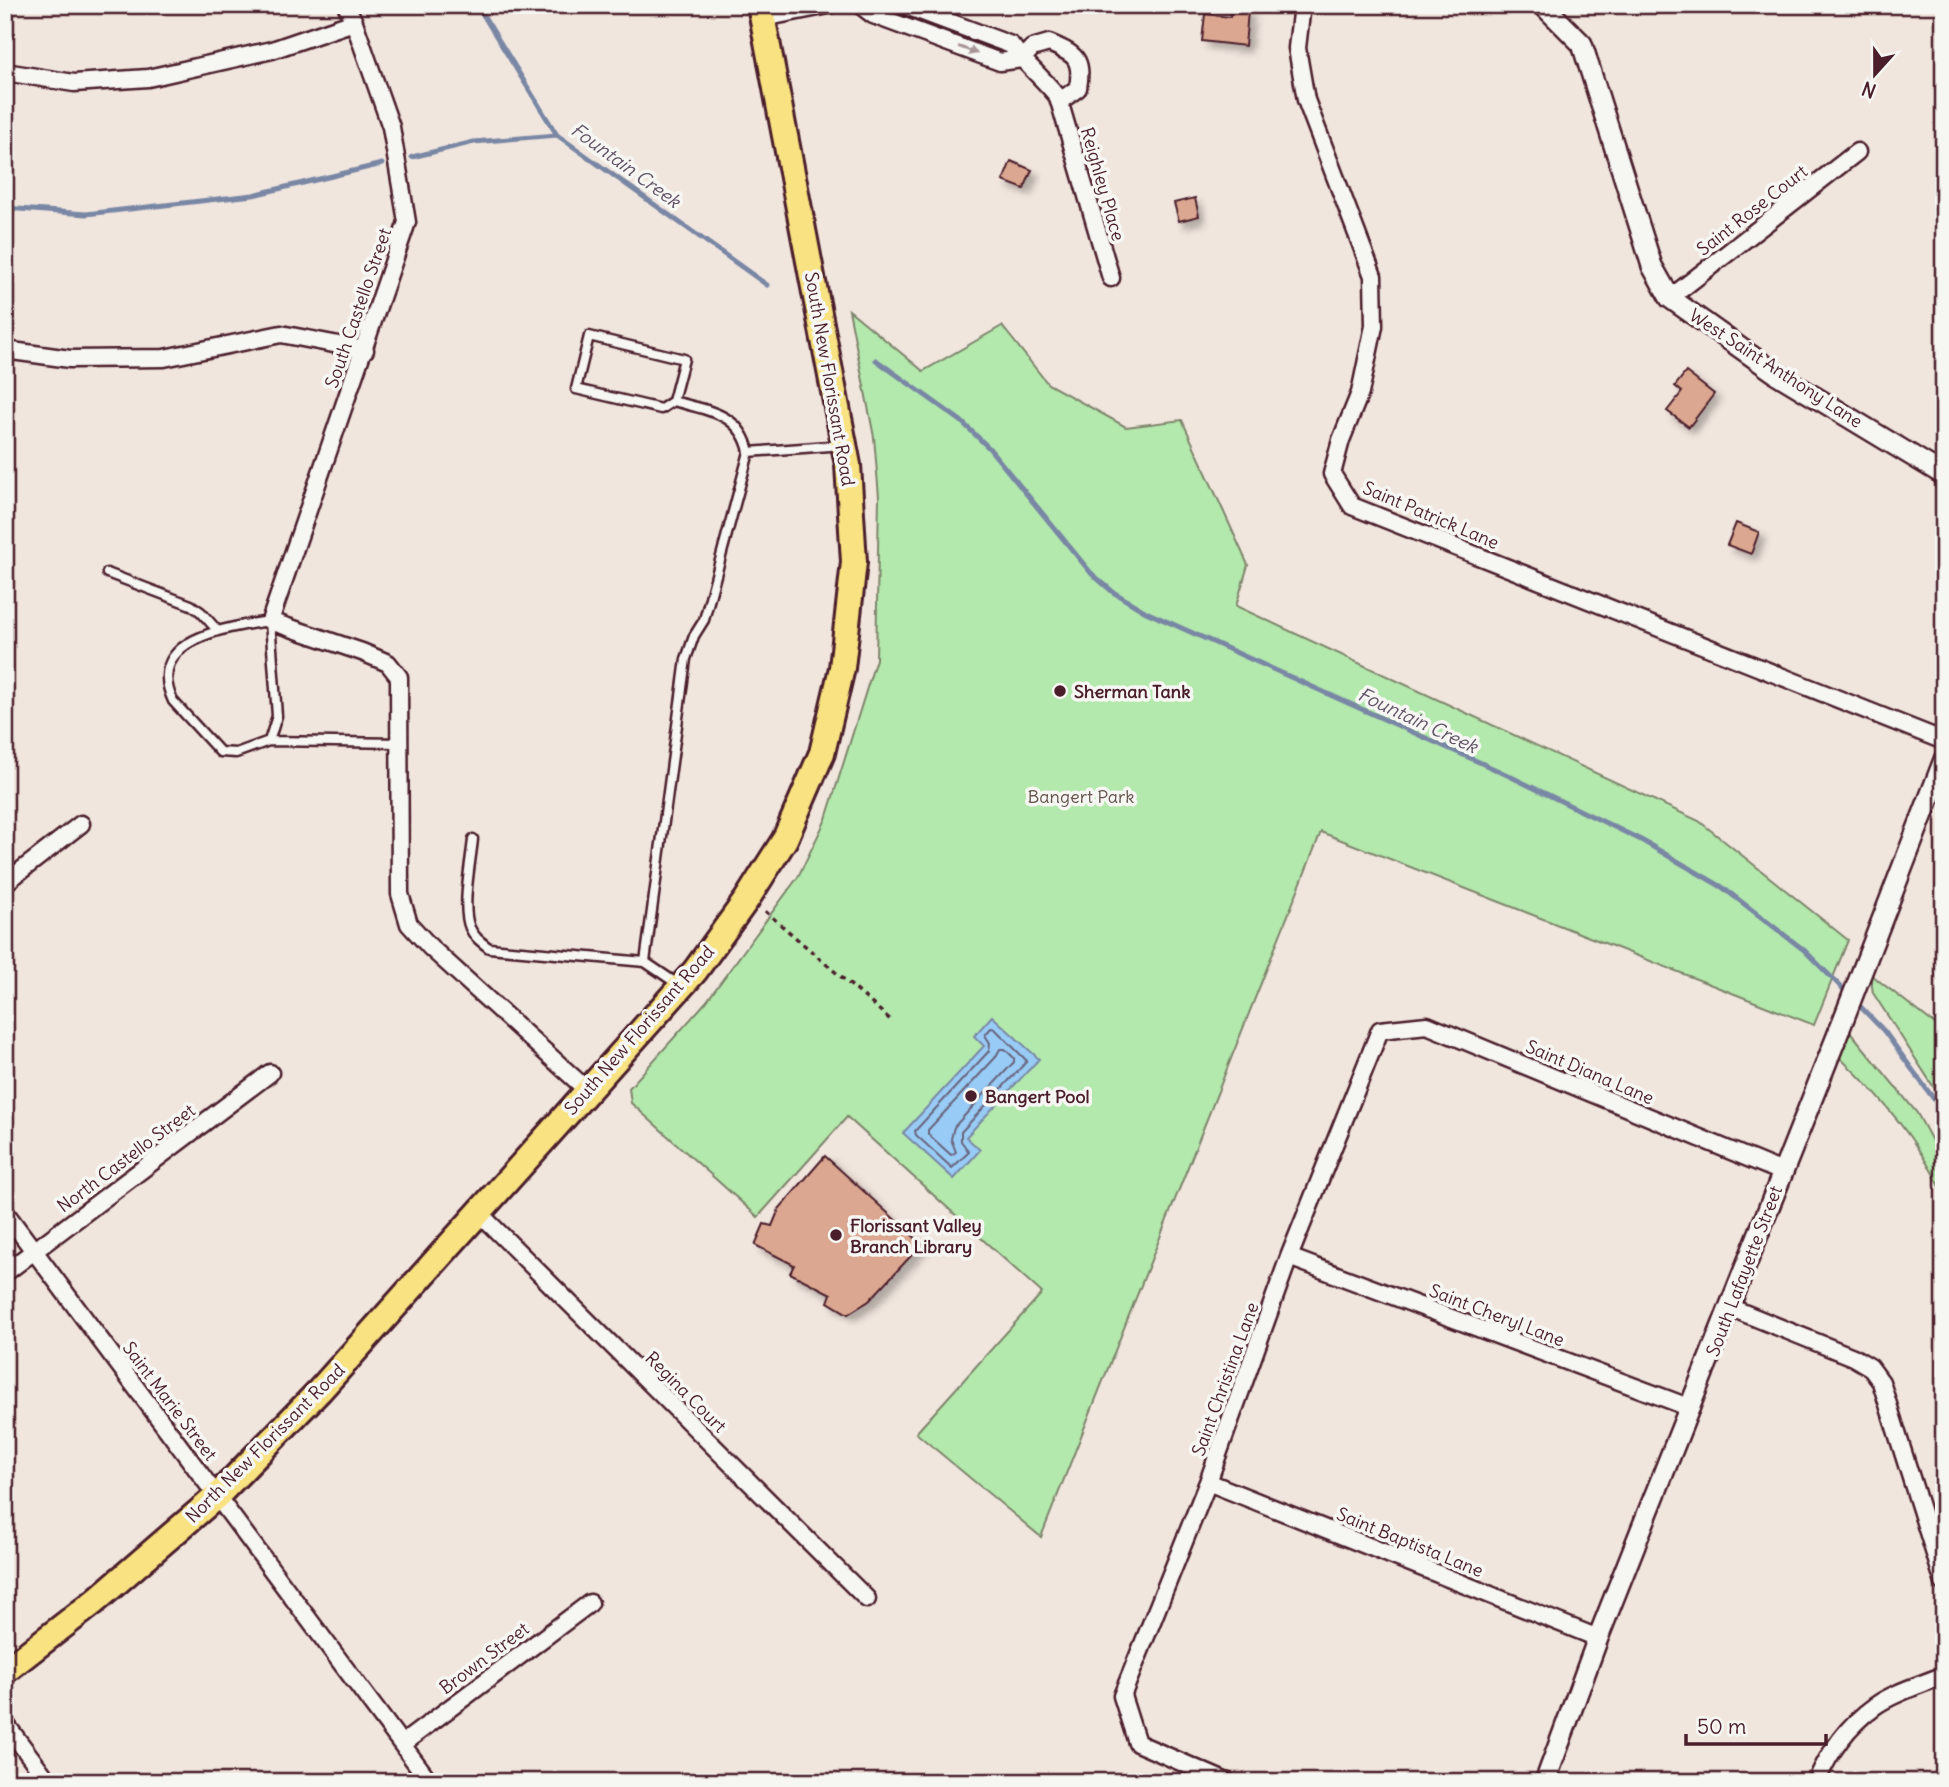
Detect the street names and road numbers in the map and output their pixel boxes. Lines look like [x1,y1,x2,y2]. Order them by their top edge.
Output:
street label: Reighley Place [1076,125,1130,243]
street label: Saint Rose Court [1692,160,1812,260]
street label: South Castello Street [320,225,396,391]
street label: South New Florissant Road [800,270,860,488]
street label: West Saint Anthony Lane [1685,303,1867,433]
street label: Saint Patrick Lane [1359,476,1503,554]
street label: South New Florissant Road [559,940,719,1119]
street label: Saint Diana Lane [1522,1035,1658,1109]
street label: North Castello Street [53,1099,199,1217]
street label: South Lafayette Street [1701,1182,1787,1360]
street label: Saint Cheryl Lane [1426,1279,1568,1351]
street label: Saint Christina Lane [1187,1299,1263,1459]
street label: Saint Marie Street [118,1337,222,1465]
street label: Regina Court [641,1347,731,1437]
street label: North New Florissant Road [180,1358,350,1528]
street label: Saint Baptista Lane [1333,1502,1487,1582]
street label: Brown Street [435,1617,533,1699]

